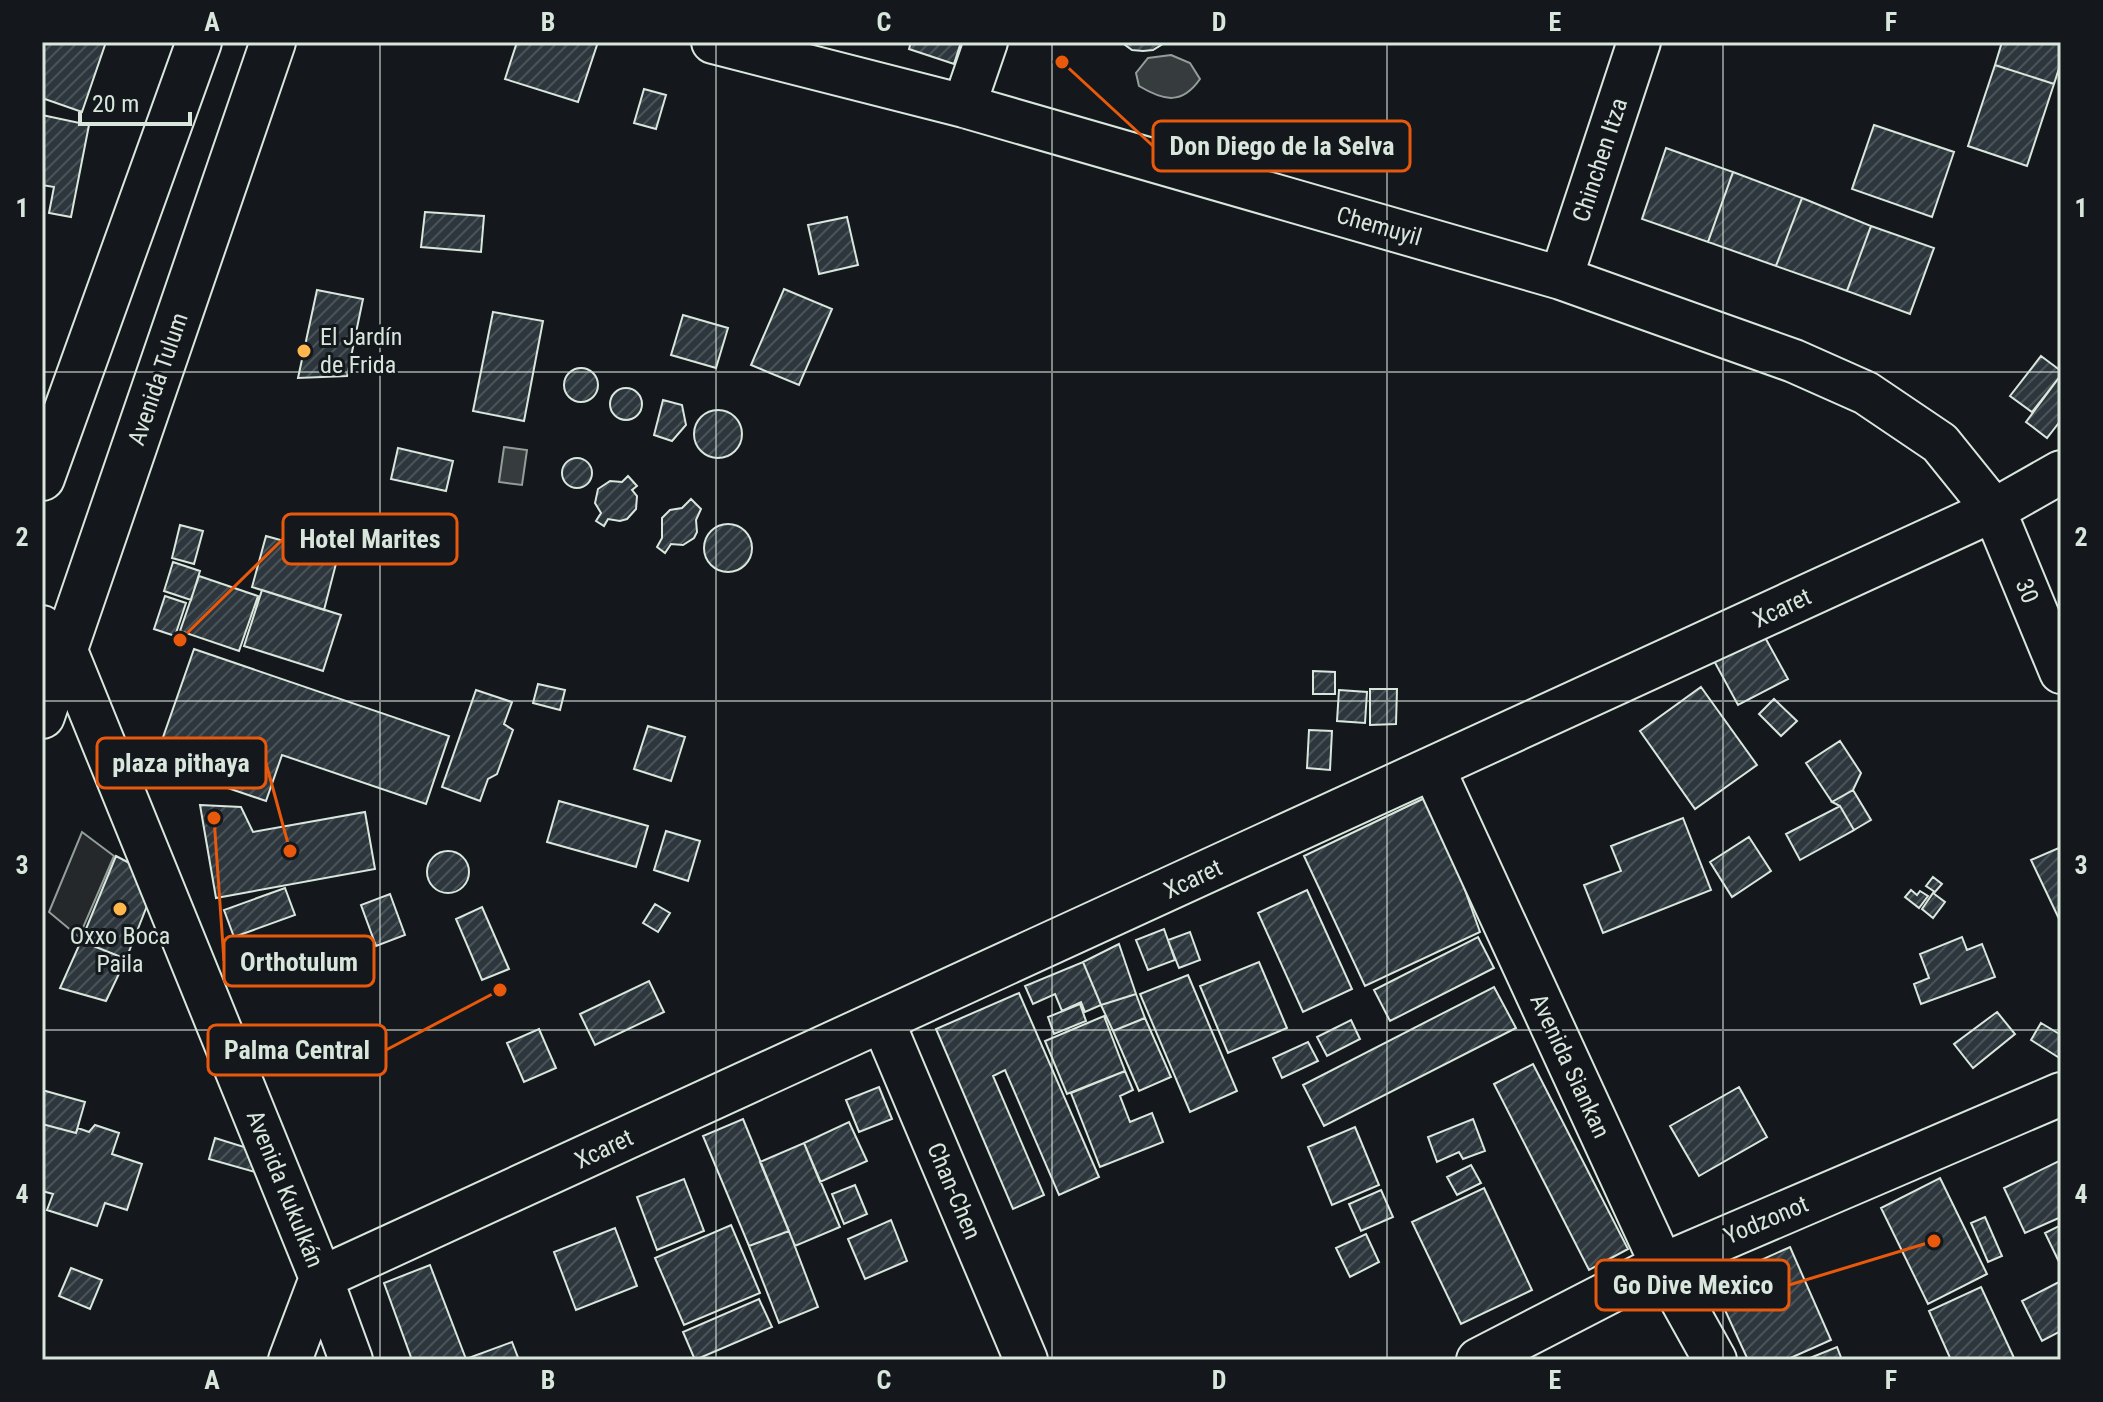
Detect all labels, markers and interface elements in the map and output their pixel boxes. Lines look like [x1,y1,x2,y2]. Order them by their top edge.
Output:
text: A [204,7,220,37]
text: B [541,7,555,37]
text: C [877,7,892,37]
text: D [1212,7,1226,37]
text: E [1549,7,1562,37]
text: F [1885,7,1897,37]
scale bar [80,76,190,126]
text: 20 m [92,90,139,118]
street label: Chinchen Itza [1567,95,1633,225]
callout: Don Diego de la Selva [1153,121,1410,171]
text: Don Diego de la Selva [1170,131,1394,161]
text: 1 [15,193,29,223]
text: 1 [2074,193,2088,223]
street label: Chemuyil [1333,201,1425,251]
street label: Avenida Tulum [122,309,194,449]
place label: El Jardín de Frida [320,323,402,379]
marker: El Jardín de Frida [295,342,313,360]
callout: Hotel Marites [283,514,457,564]
text: 2 [15,522,29,552]
text: 2 [2074,522,2088,552]
text: Hotel Marites [299,524,441,554]
street label: 30 [2010,575,2044,607]
street label: Xcaret [1748,582,1816,634]
callout: plaza pithaya [97,738,266,788]
text: plaza pithaya [112,748,250,778]
text: 3 [15,850,29,880]
text: 3 [2074,850,2088,880]
street label: Xcaret [1159,853,1227,905]
marker: Oxxo Boca Paila [111,900,129,918]
place label: Oxxo Boca Paila [70,922,170,978]
callout: Orthotulum [224,936,374,986]
text: Orthotulum [240,947,358,977]
street label: Avenida Siankan [1524,990,1616,1142]
callout: Palma Central [208,1025,386,1075]
text: Palma Central [224,1035,370,1065]
street label: Avenida Kukulkán [241,1106,329,1272]
street label: Xcaret [570,1123,638,1175]
street label: Chan-Chen [921,1138,987,1244]
text: 4 [15,1179,29,1209]
text: 4 [2074,1179,2088,1209]
street label: Yodzonot [1720,1190,1812,1250]
callout: Go Dive Mexico [1596,1260,1789,1310]
text: Go Dive Mexico [1613,1270,1773,1300]
text: A [204,1365,220,1395]
text: B [541,1365,555,1395]
text: C [877,1365,892,1395]
text: D [1212,1365,1226,1395]
text: E [1549,1365,1562,1395]
text: F [1885,1365,1897,1395]

